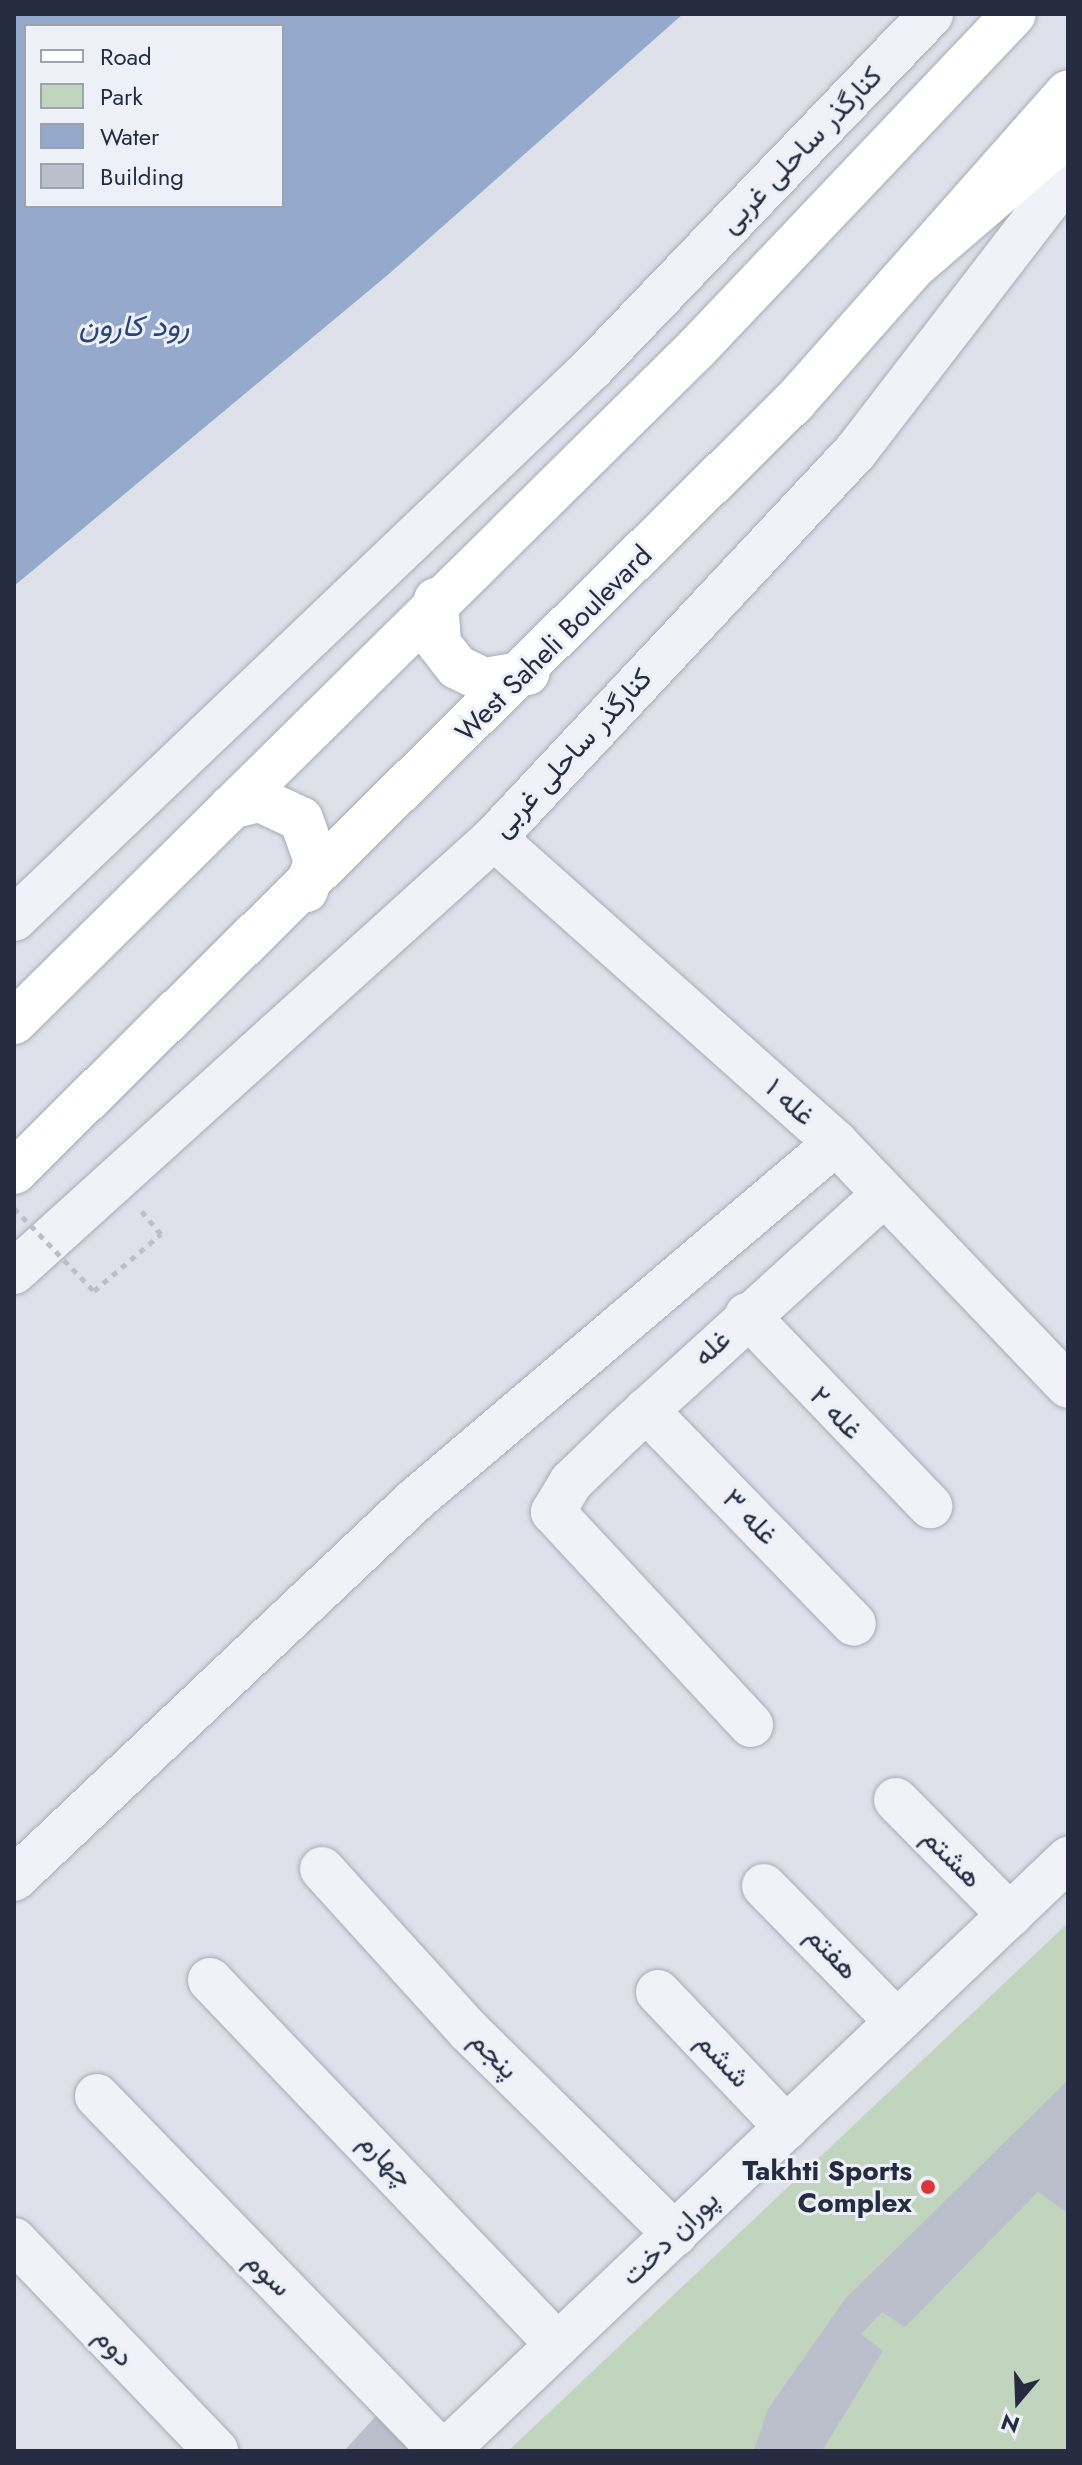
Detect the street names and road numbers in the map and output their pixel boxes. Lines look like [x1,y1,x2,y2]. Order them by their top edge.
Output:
street label: کنارگذر ساحلی غربی [713,60,889,240]
street label: West Saheli Boulevard [449,539,659,749]
street label: کنارگذر ساحلی غربی [485,662,659,844]
street label: غله ۱ [759,1071,821,1133]
street label: غله [687,1323,737,1373]
street label: غله ۲ [803,1379,869,1447]
street label: غله ۳ [715,1482,785,1552]
street label: هشتم [915,1821,989,1895]
street label: هفتم [799,1919,865,1987]
street label: پنجم [463,2024,525,2086]
street label: ششم [689,2025,757,2095]
street label: چهارم [351,2125,421,2195]
street label: پوران دخت [614,2183,726,2293]
street label: سوم [238,2244,298,2304]
street label: دوم [87,2320,141,2374]

